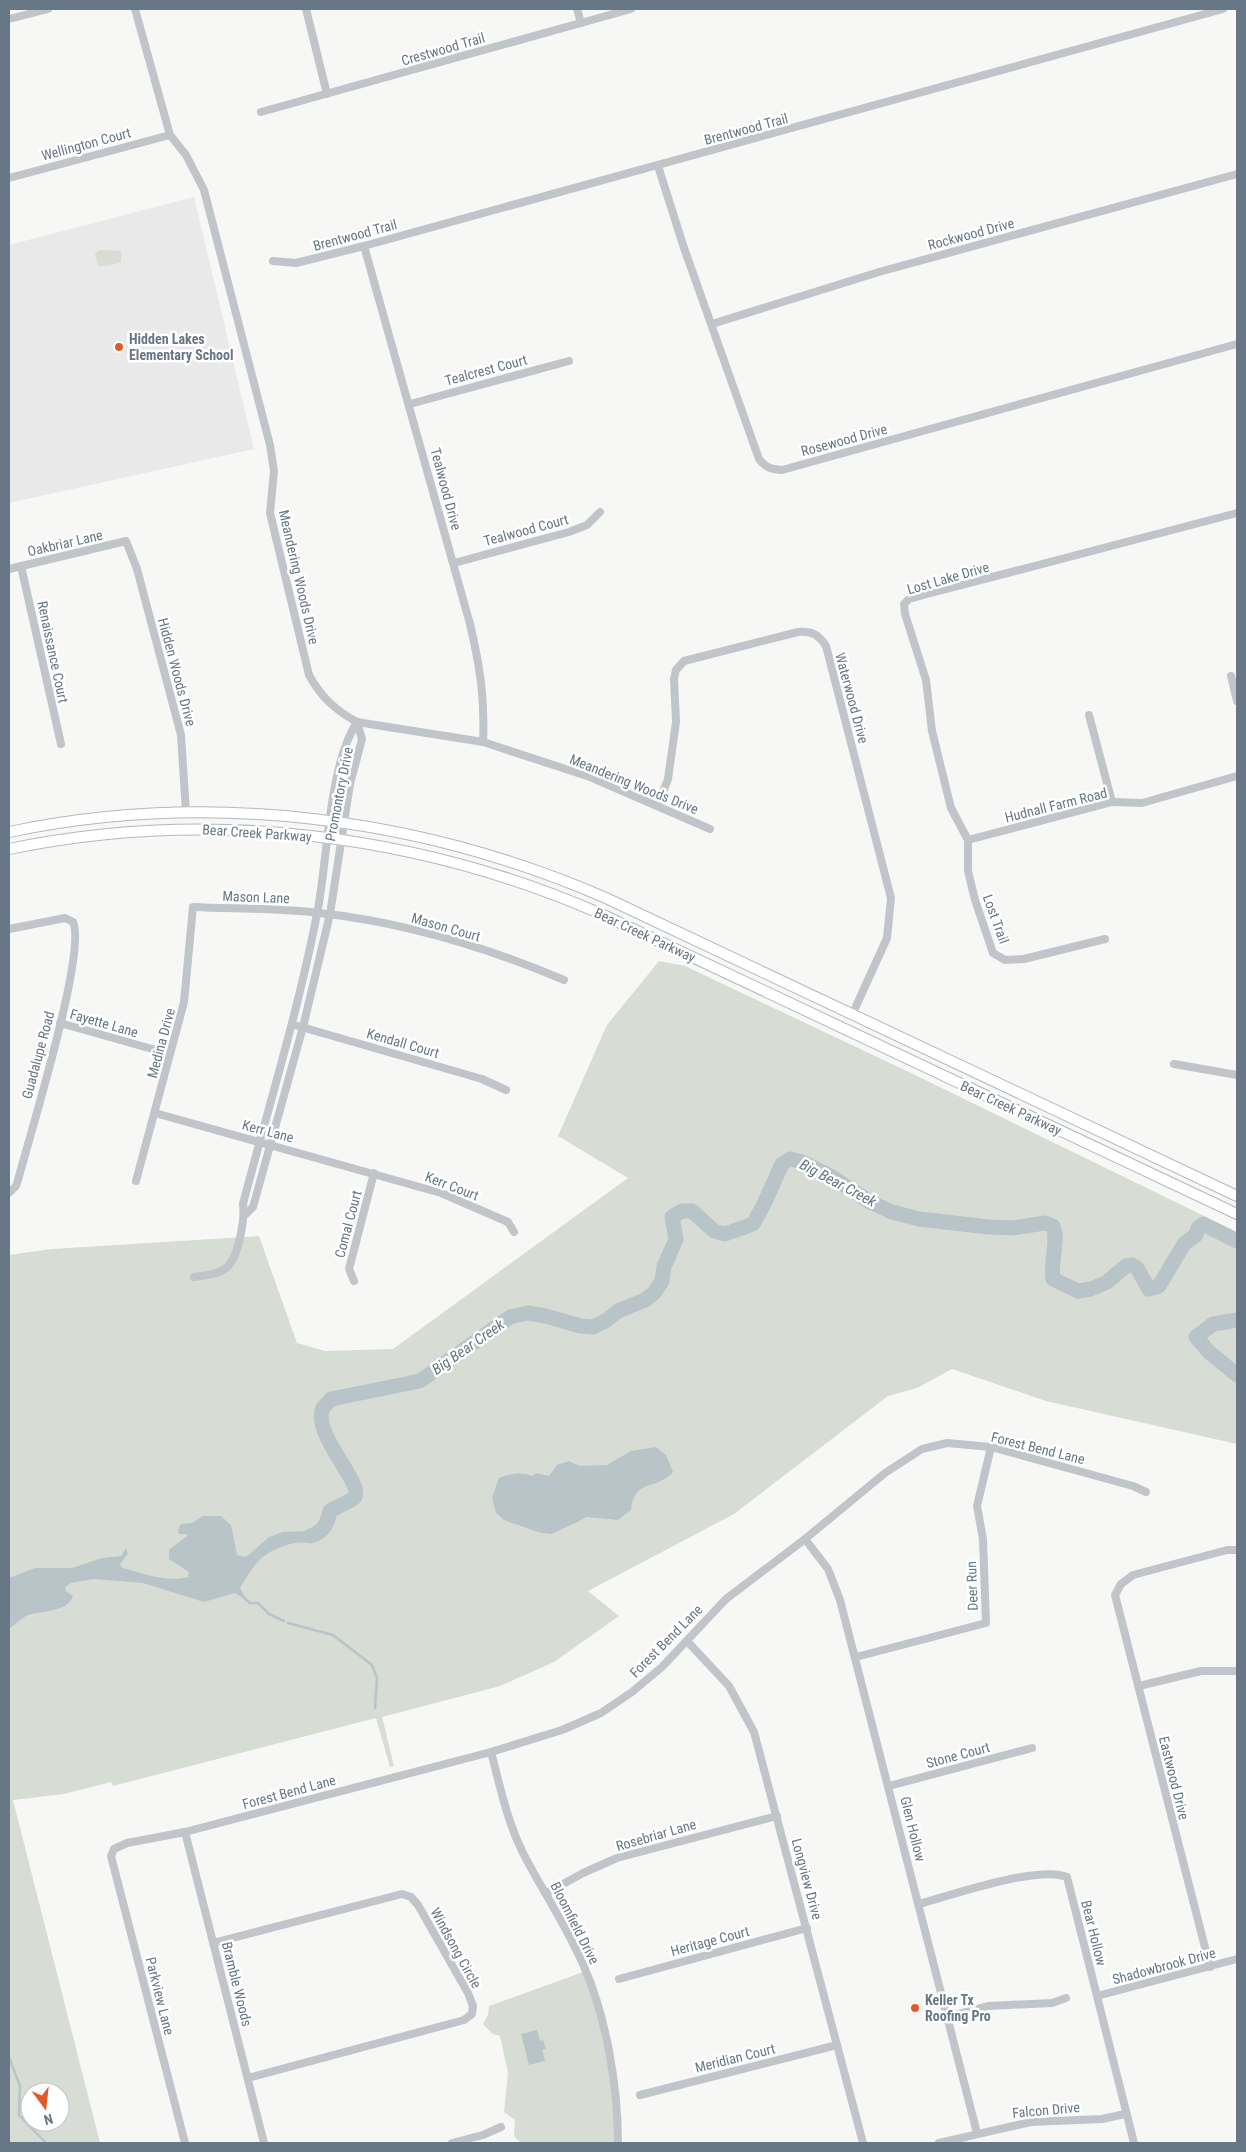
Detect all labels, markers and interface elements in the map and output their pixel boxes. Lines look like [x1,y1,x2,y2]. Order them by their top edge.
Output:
street label: Crestwood Trail [399,29,487,69]
street label: Brentwood Trail [702,110,790,148]
street label: Wellington Court [40,124,132,164]
street label: Rockwood Drive [926,215,1016,253]
street label: Brentwood Trail [311,216,399,254]
place label: Hidden Lakes Elementary School [129,331,234,363]
marker: Hidden Lakes Elementary School [113,341,125,353]
street label: Tealcrest Court [443,351,529,389]
street label: Rosewood Drive [799,421,889,459]
street label: Tealwood Drive [427,446,465,532]
street label: Meandering Woods Drive [276,508,322,646]
street label: Tealwood Court [482,511,570,549]
street label: Oakbriar Lane [26,526,105,559]
street label: Lost Lake Drive [905,559,991,597]
street label: Renaissance Court [34,600,72,704]
street label: Hidden Woods Drive [155,616,199,728]
street label: Waterwood Drive [832,651,872,746]
street label: Promontory Drive [322,745,356,842]
street label: Meandering Woods Drive [567,751,701,817]
street label: Hudnall Farm Road [1003,785,1109,825]
street label: Bear Creek Parkway [202,821,312,845]
street label: Mason Lane [222,888,290,906]
street label: Lost Trail [980,892,1012,946]
street label: Bear Creek Parkway [592,905,698,965]
street label: Mason Court [410,910,482,944]
street label: Fayette Lane [68,1006,140,1040]
street label: Medina Drive [144,1006,178,1080]
street label: Guadalupe Road [19,1009,57,1101]
street label: Kendall Court [365,1025,441,1061]
street label: Bear Creek Parkway [958,1078,1064,1138]
street label: Kerr Lane [241,1116,296,1146]
water label: Big Bear Creek [797,1155,880,1211]
street label: Kerr Court [423,1168,481,1204]
street label: Comal Court [331,1189,365,1259]
water label: Big Bear Creek [428,1315,508,1379]
street label: Forest Bend Lane [990,1429,1087,1467]
street label: Deer Run [963,1561,981,1611]
street label: Forest Bend Lane [626,1601,706,1681]
street label: Eastwood Drive [1156,1735,1192,1822]
street label: Stone Court [924,1739,992,1771]
street label: Forest Bend Lane [241,1772,338,1812]
street label: Glen Hollow [897,1795,929,1863]
street label: Rosebriar Lane [614,1816,698,1854]
street label: Longview Drive [788,1837,826,1922]
street label: Bloomfield Drive [547,1879,603,1967]
street label: Bear Hollow [1078,1899,1110,1967]
street label: Windsong Circle [427,1905,485,1991]
street label: Heritage Court [669,1923,751,1959]
street label: Bramble Woods [219,1940,255,2028]
street label: Shadowbrook Drive [1111,1944,1218,1987]
street label: Parkview Lane [143,1955,178,2037]
place label: Keller Tx Roofing Pro [925,1992,991,2024]
marker: Keller Tx Roofing Pro [909,2002,921,2014]
street label: Meridian Court [693,2040,777,2076]
north arrow [20,2082,70,2132]
street label: Falcon Drive [1012,2099,1081,2121]
text: N [42,2111,55,2128]

